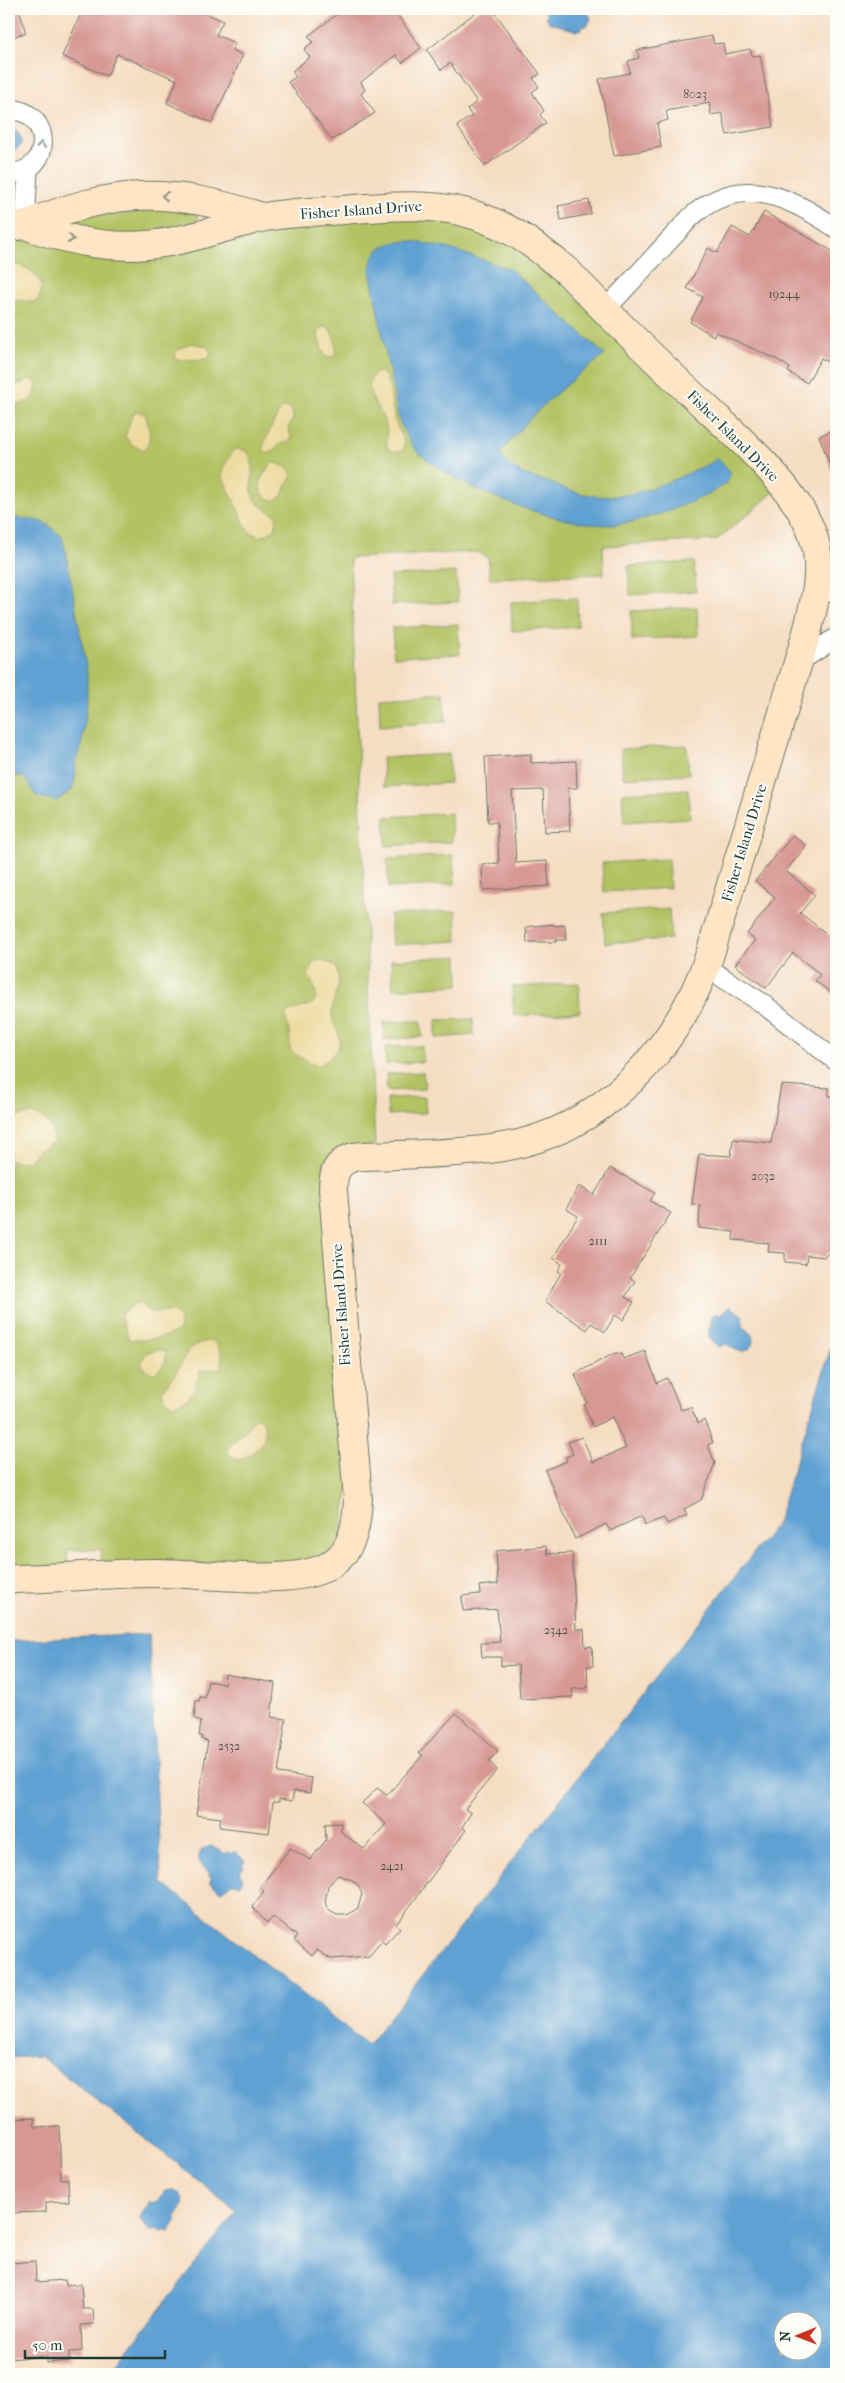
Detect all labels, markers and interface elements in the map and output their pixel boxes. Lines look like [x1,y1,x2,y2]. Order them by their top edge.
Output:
house number: 8023 [683,87,707,101]
one-way arrow [35,140,46,148]
one-way arrow [161,191,169,202]
street label: Fisher Island Drive [299,197,423,223]
one-way arrow [68,233,76,244]
house number: 19244 [769,287,800,301]
street label: Fisher Island Drive [683,386,783,486]
street label: Fisher Island Drive [717,781,771,904]
house number: 2032 [751,1169,775,1183]
house number: 2111 [588,1234,608,1248]
street label: Fisher Island Drive [328,1243,354,1367]
house number: 2342 [544,1623,568,1637]
house number: 2532 [218,1739,240,1753]
house number: 2421 [380,1859,404,1873]
north arrow [772,2310,822,2360]
scale bar [25,2328,165,2360]
text: N [777,2330,794,2342]
text: 50 m [32,2336,63,2354]

